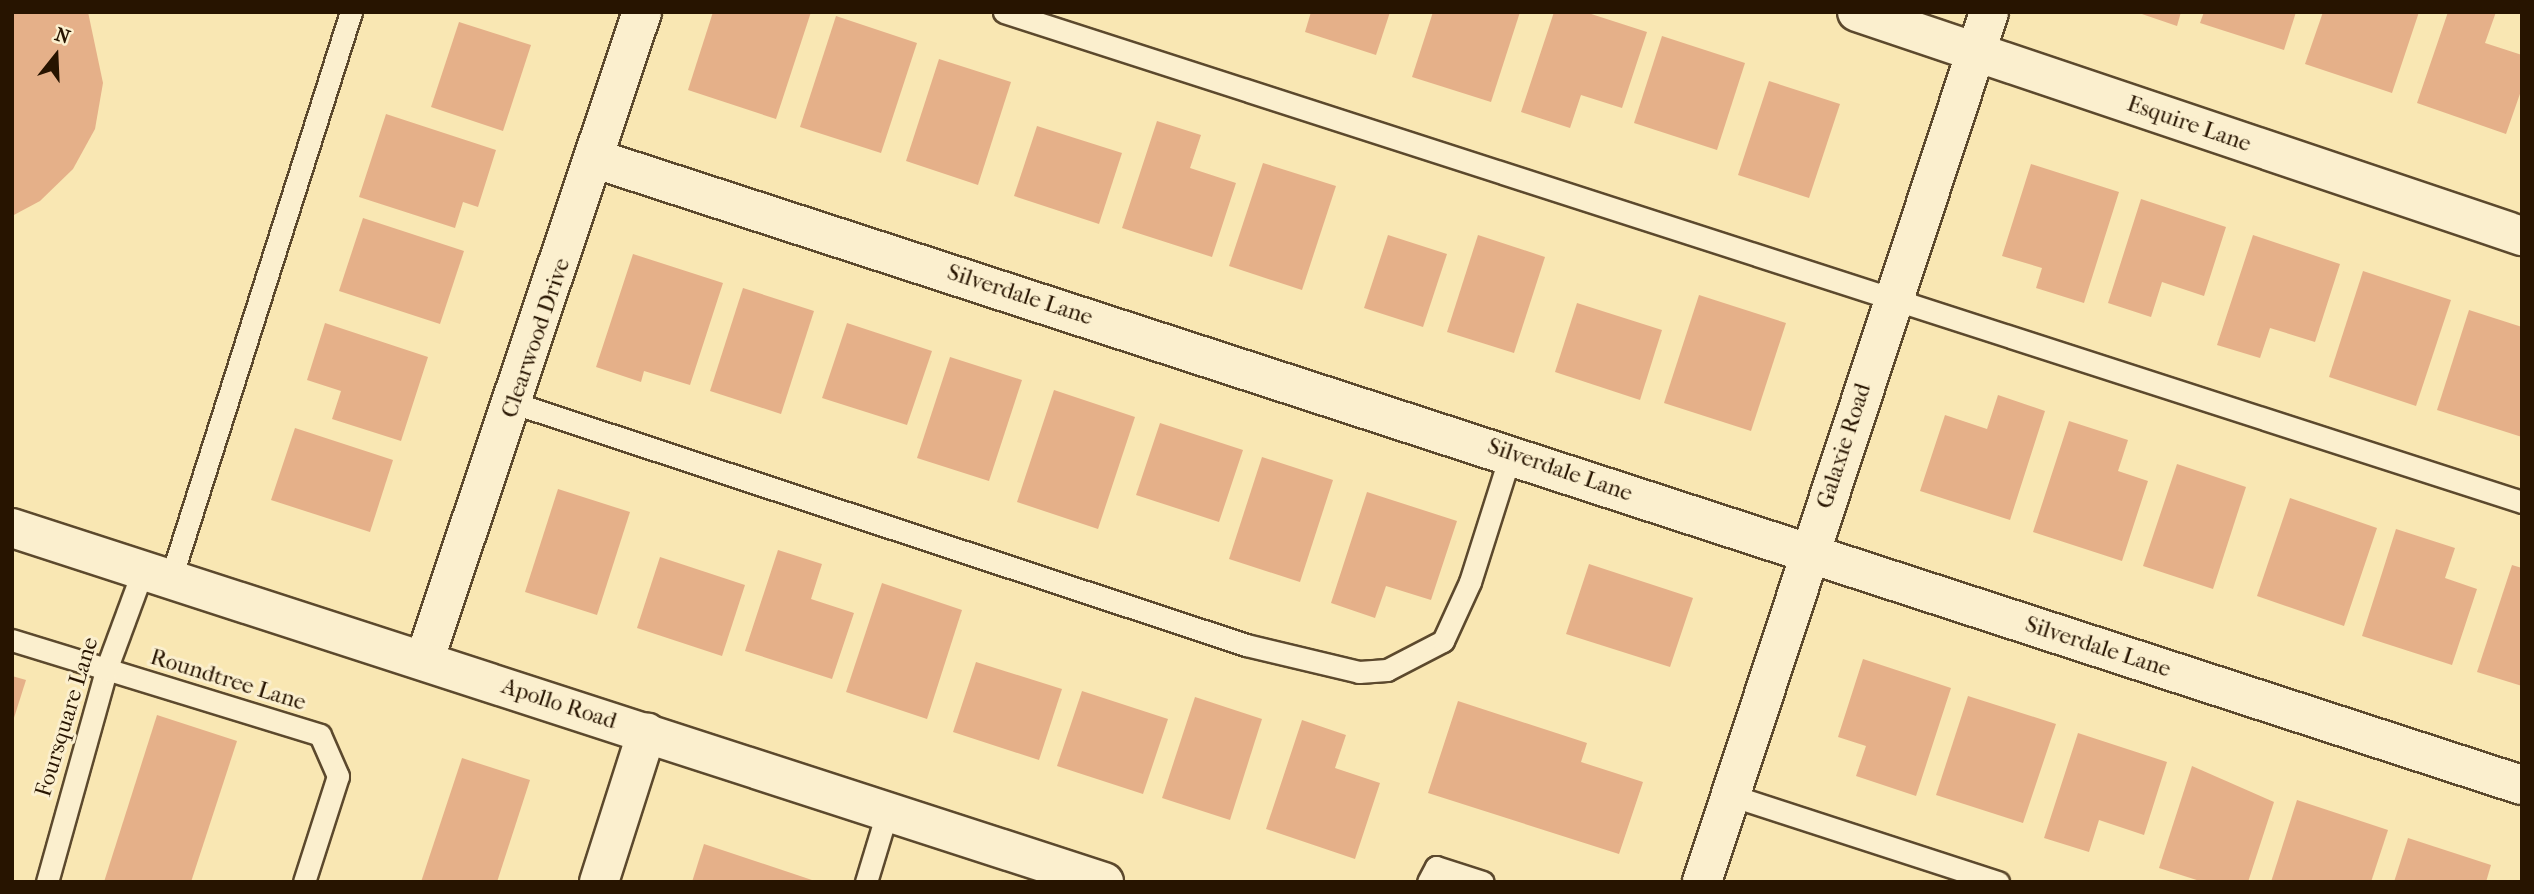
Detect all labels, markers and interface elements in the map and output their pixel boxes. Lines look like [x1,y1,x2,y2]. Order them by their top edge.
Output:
north arrow [21,21,91,91]
text: N [52,23,73,49]
street label: Esquire Lane [2123,90,2255,158]
street label: Clearwood Drive [496,254,576,422]
street label: Silverdale Lane [944,258,1096,332]
street label: Galaxie Road [1811,380,1877,512]
street label: Silverdale Lane [1484,432,1636,508]
street label: Silverdale Lane [2022,610,2174,684]
street label: Foursquare Lane [30,634,104,800]
street label: Roundtree Lane [147,643,309,717]
street label: Apollo Road [498,672,620,736]

